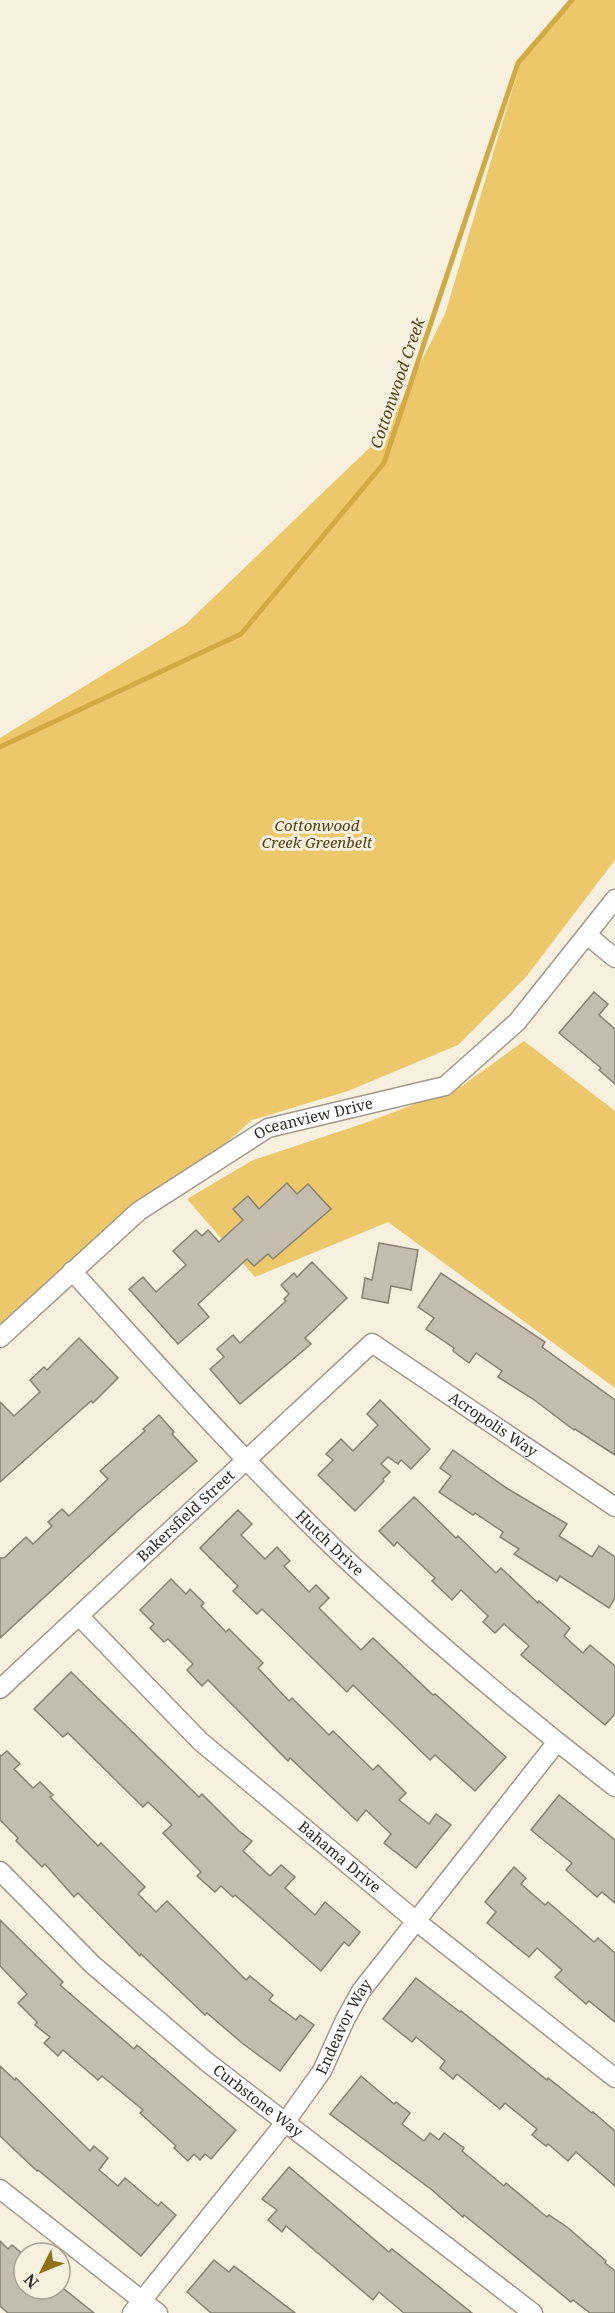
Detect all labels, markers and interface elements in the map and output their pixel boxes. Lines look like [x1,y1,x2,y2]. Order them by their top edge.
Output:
water label: Cottonwood Creek [364,314,430,451]
park label: Cottonwood Creek Greenbelt [262,815,373,852]
street label: Oceanview Drive [249,1092,375,1144]
street label: Acropolis Way [445,1387,542,1461]
street label: Bakersfield Street [132,1465,238,1566]
street label: Hutch Drive [292,1505,369,1580]
street label: Bahama Drive [294,1816,386,1897]
street label: Endeavor Way [311,1974,376,2077]
street label: Curbstone Way [209,2059,308,2142]
north arrow [12,2241,72,2301]
text: N [18,2269,43,2293]

